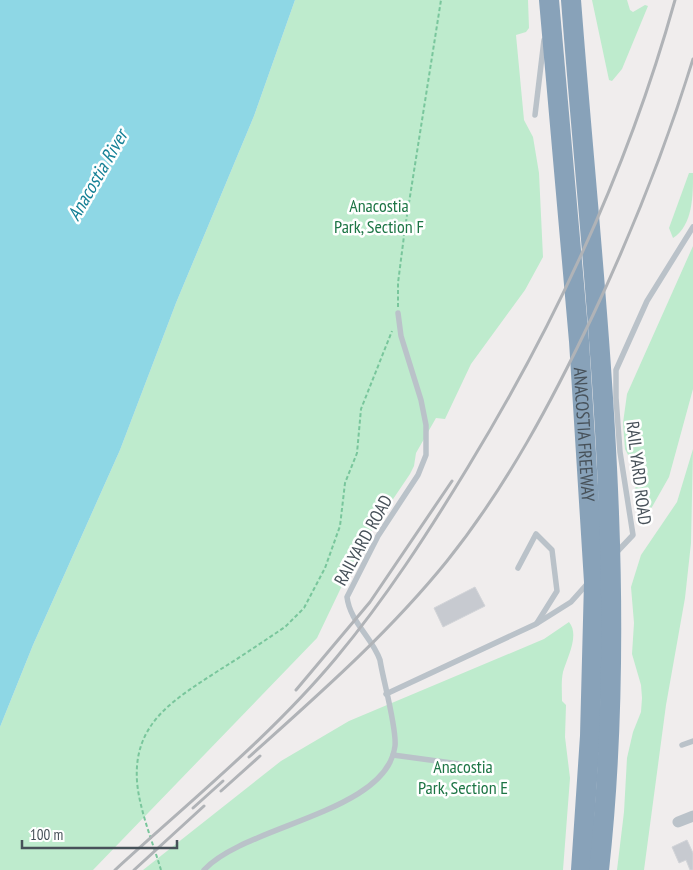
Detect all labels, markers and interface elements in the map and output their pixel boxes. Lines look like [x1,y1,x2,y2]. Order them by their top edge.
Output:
water label: Anacostia River [61,123,134,225]
park label: Anacostia Park, Section F [334,194,424,238]
street label: ANACOSTIA FREEWAY [569,367,601,503]
street label: RAIL YARD ROAD [621,420,657,526]
street label: RAILYARD ROAD [329,491,397,589]
park label: Anacostia Park, Section E [418,755,508,799]
scale bar [22,818,178,850]
text: 100 m [30,825,63,844]

